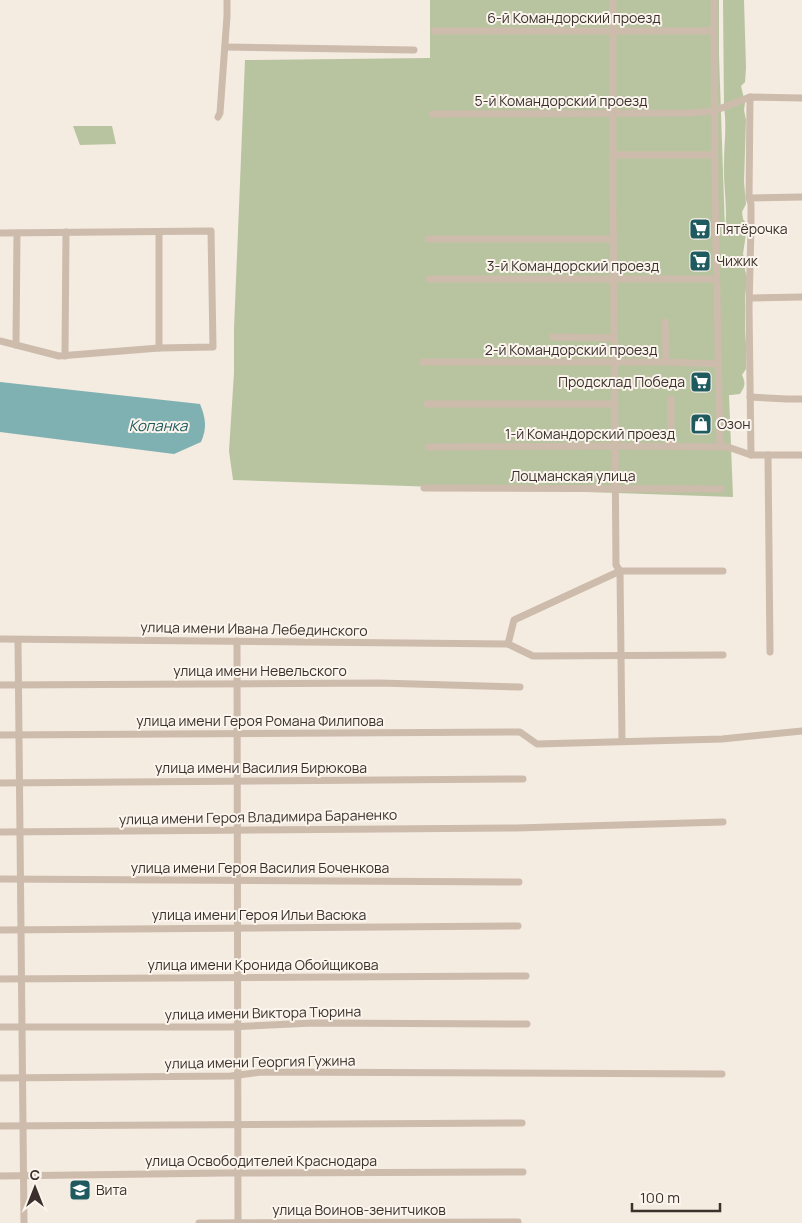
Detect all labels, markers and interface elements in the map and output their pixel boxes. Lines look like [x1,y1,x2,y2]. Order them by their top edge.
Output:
street label: 6-й Командорский проезд [487,8,661,27]
street label: 5-й Командорский проезд [475,91,647,110]
supermarket icon: Пятёрочка [688,217,712,241]
place label: Пятёрочка [716,219,788,238]
supermarket icon: Чижик [688,249,712,273]
place label: Чижик [716,251,759,270]
street label: 3-й Командорский проезд [487,256,659,275]
street label: 2-й Командорский проезд [485,340,657,359]
supermarket icon: Продсклад Победа [689,370,713,394]
place label: Продсклад Победа [558,372,685,391]
shop icon: Озон [689,412,713,436]
place label: Озон [717,414,751,433]
water label: Копанка [129,415,188,436]
street label: 1-й Командорский проезд [505,424,675,443]
street label: Лоцманская улица [510,466,636,485]
street label: улица имени Ивана Лебединского [140,617,368,640]
street label: улица имени Невельского [173,661,347,680]
street label: улица имени Героя Романа Филипова [136,711,384,730]
street label: улица имени Василия Бирюкова [155,758,367,777]
street label: улица имени Героя Владимира Бараненко [119,805,397,828]
street label: улица имени Героя Василия Боченкова [131,858,389,877]
street label: улица имени Героя Ильи Васюка [152,905,366,924]
street label: улица имени Кронида Обойщикова [148,955,378,974]
street label: улица имени Виктора Тюрина [165,1001,361,1024]
street label: улица имени Георгия Гужина [164,1050,356,1073]
street label: улица Освободителей Краснодара [145,1151,377,1170]
north arrow [10,1163,60,1213]
text: С [30,1165,40,1184]
school or university icon: Вита [68,1178,92,1202]
place label: Вита [96,1180,127,1199]
scale bar [632,1180,720,1212]
text: 100 m [640,1187,680,1208]
street label: улица Воинов-зенитчиков [272,1200,446,1219]

